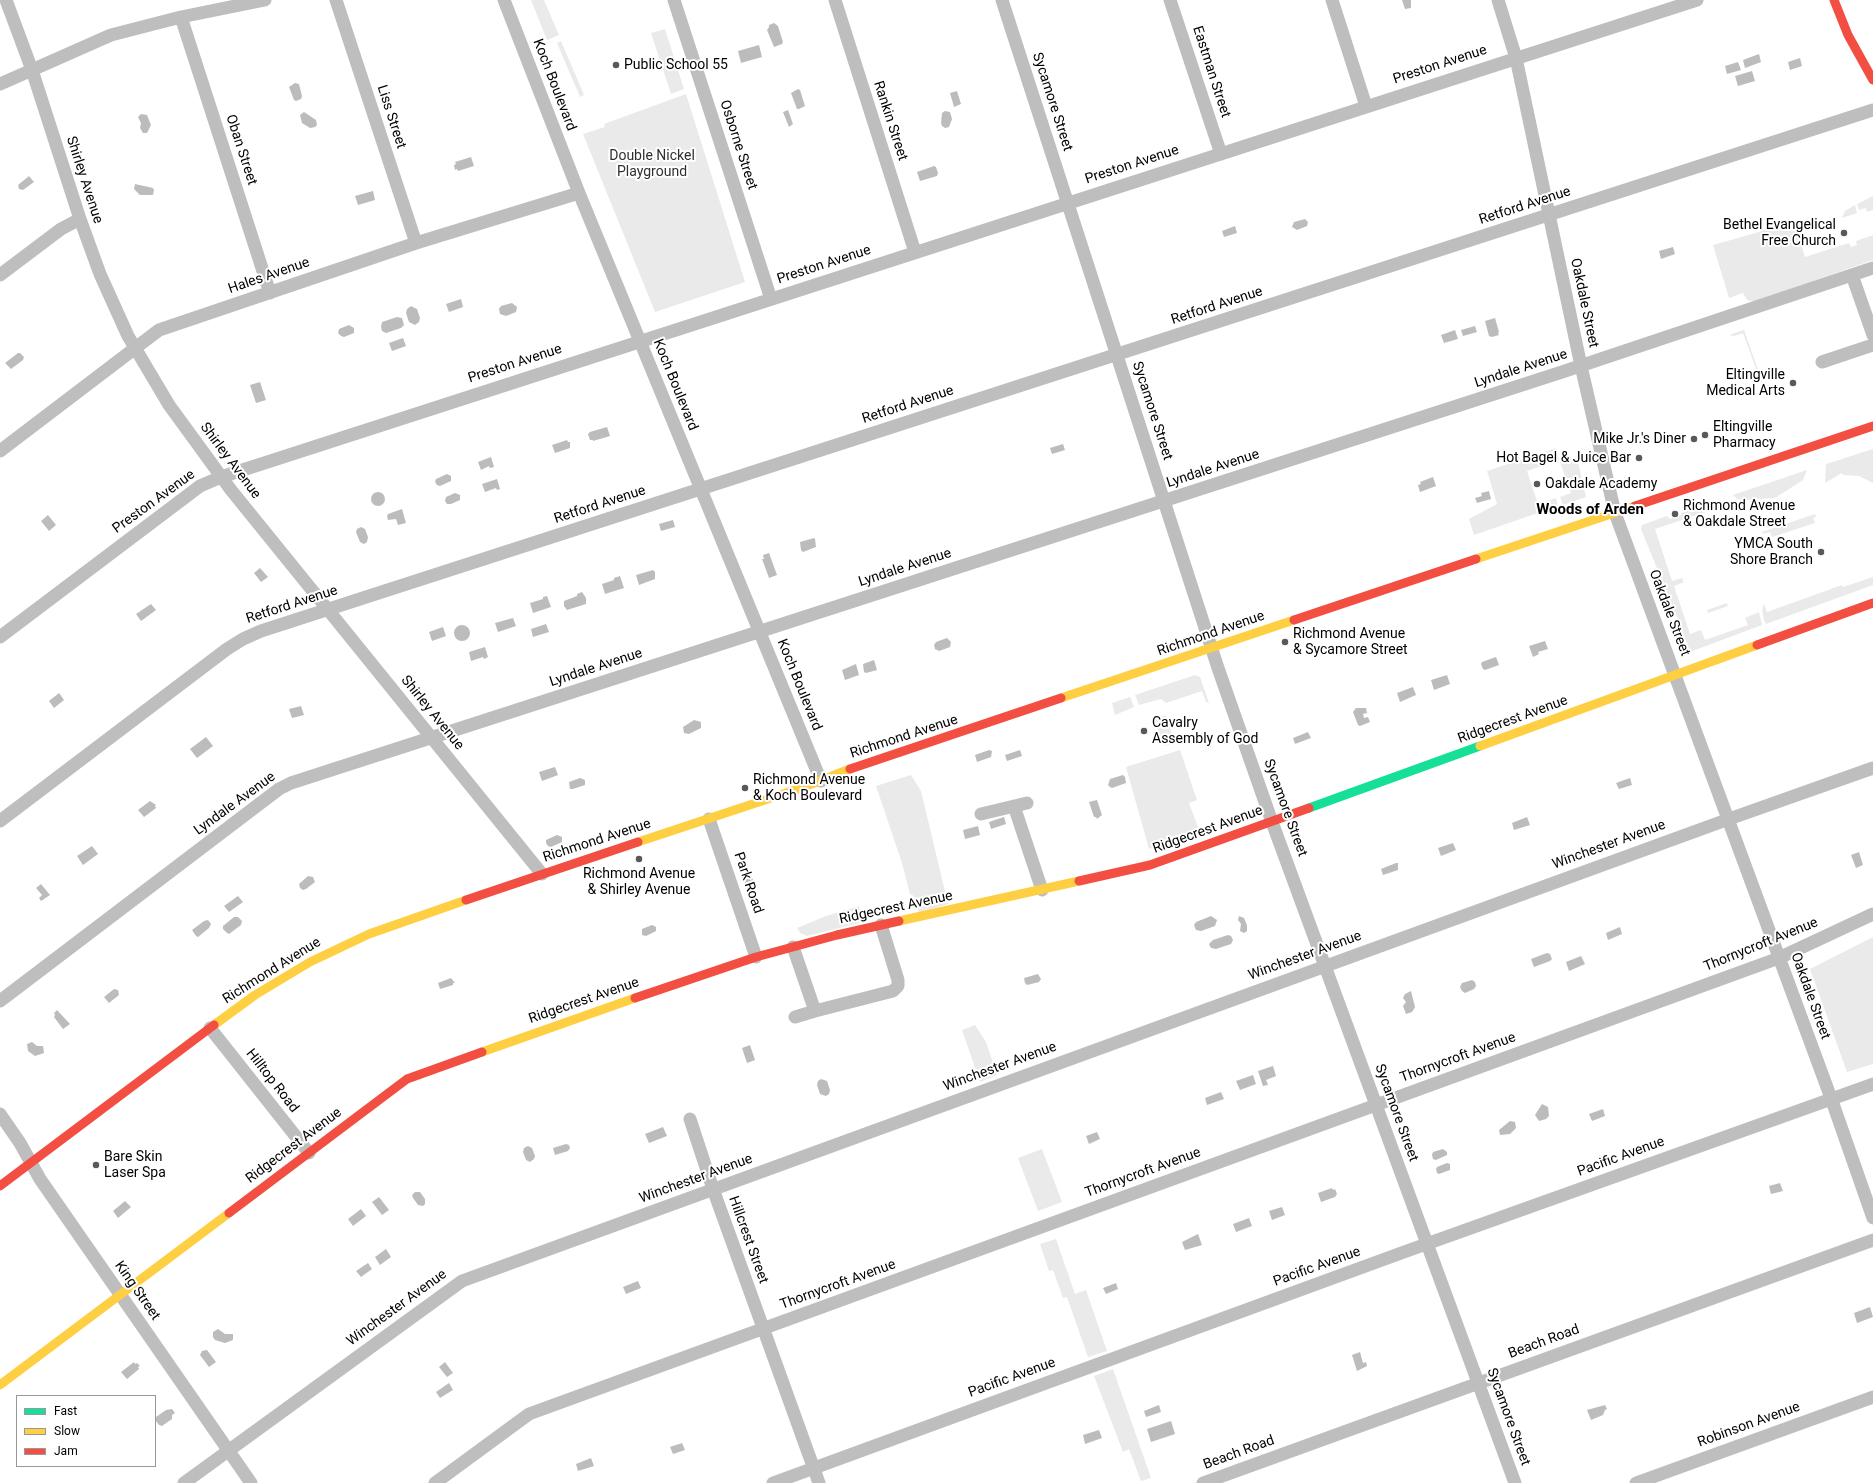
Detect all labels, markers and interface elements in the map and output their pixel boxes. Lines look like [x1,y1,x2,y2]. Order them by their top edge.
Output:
street label: Eastman Street [1188,24,1234,120]
street label: Koch Boulevard [529,37,579,133]
street label: Preston Avenue [1391,42,1489,88]
street label: Sycamore Street [1028,51,1076,153]
place label: Public School 55 [624,57,728,73]
marker: Public School 55 [611,60,621,70]
street label: Rankin Street [869,79,911,163]
street label: Liss Street [373,83,409,151]
street label: Osborne Street [716,98,760,192]
street label: Oban Street [222,113,260,187]
street label: Shirley Avenue [62,134,106,226]
street label: Preston Avenue [1083,142,1181,188]
park label: Double Nickel Playground [609,148,695,180]
street label: Retford Avenue [1477,183,1573,229]
place label: Bethel Evangelical Free Church [1723,217,1836,250]
marker: Bethel Evangelical Free Church [1839,228,1849,238]
street label: Preston Avenue [775,242,873,288]
street label: Hales Avenue [226,254,312,298]
street label: Oakdale Street [1566,257,1602,349]
street label: Retford Avenue [1169,283,1265,329]
street label: Koch Boulevard [649,337,701,433]
street label: Preston Avenue [466,341,564,387]
street label: Lyndale Avenue [1472,346,1570,392]
street label: Sycamore Street [1128,360,1176,462]
place label: Eltingville Medical Arts [1706,367,1785,400]
marker: Eltingville Medical Arts [1788,378,1798,388]
street label: Retford Avenue [860,382,956,428]
place label: Eltingville Pharmacy [1713,419,1776,452]
street label: Shirley Avenue [196,420,264,502]
marker: Eltingville Pharmacy [1700,430,1710,440]
place label: Mike Jr.'s Diner [1593,431,1686,447]
marker: Mike Jr.'s Diner [1689,434,1699,444]
street label: Lyndale Avenue [1164,446,1262,492]
place label: Hot Bagel & Juice Bar [1496,450,1631,466]
marker: Hot Bagel & Juice Bar [1634,453,1644,463]
street label: Preston Avenue [110,467,198,537]
place label: Oakdale Academy [1545,476,1657,492]
marker: Oakdale Academy [1532,479,1542,489]
street label: Retford Avenue [552,482,648,528]
place label: Richmond Avenue & Oakdale Street [1683,498,1795,530]
district label: Woods of Arden [1536,501,1644,519]
marker: Richmond Avenue & Oakdale Street [1670,509,1680,519]
place label: YMCA South Shore Branch [1730,536,1813,568]
street label: Lyndale Avenue [856,545,954,591]
marker: YMCA South Shore Branch [1816,547,1826,557]
street label: Oakdale Street [1645,568,1693,658]
street label: Retford Avenue [244,582,340,628]
street label: Richmond Avenue [1155,608,1267,660]
place label: Richmond Avenue & Sycamore Street [1293,626,1408,658]
street label: Koch Boulevard [773,637,825,733]
marker: Richmond Avenue & Sycamore Street [1280,637,1290,647]
street label: Lyndale Avenue [547,645,645,691]
street label: Shirley Avenue [397,672,467,754]
street label: Ridgecrest Avenue [1456,692,1570,748]
street label: Richmond Avenue [848,712,960,762]
place label: Cavalry Assembly of God [1152,715,1258,748]
marker: Cavalry Assembly of God [1139,726,1149,736]
street label: Sycamore Street [1260,757,1310,859]
street label: Lyndale Avenue [191,769,279,839]
place label: Richmond Avenue & Koch Boulevard [753,772,865,804]
marker: Richmond Avenue & Koch Boulevard [740,783,750,793]
street label: Ridgecrest Avenue [1151,802,1265,858]
street label: Richmond Avenue [541,816,653,866]
street label: Winchester Avenue [1550,817,1668,873]
street label: Park Road [730,850,766,916]
marker: Richmond Avenue & Shirley Avenue [634,854,644,864]
place label: Richmond Avenue & Shirley Avenue [583,866,695,898]
street label: Ridgecrest Avenue [838,888,954,928]
street label: Thornycroft Avenue [1701,914,1821,976]
street label: Winchester Avenue [1246,928,1364,984]
street label: Richmond Avenue [220,934,324,1008]
street label: Oakdale Street [1787,950,1833,1042]
street label: Ridgecrest Avenue [527,974,641,1028]
street label: Thornycroft Avenue [1398,1029,1518,1087]
street label: Winchester Avenue [941,1039,1059,1095]
street label: Hilltop Road [242,1046,302,1116]
street label: Sycamore Street [1371,1062,1421,1164]
street label: Ridgecrest Avenue [243,1104,345,1188]
street label: Pacific Avenue [1575,1133,1667,1181]
street label: Thornycroft Avenue [1083,1144,1203,1202]
place label: Bare Skin Laser Spa [104,1149,166,1182]
street label: Winchester Avenue [637,1151,755,1207]
marker: Bare Skin Laser Spa [91,1160,101,1170]
street label: Hillcrest Street [724,1194,772,1286]
street label: Pacific Avenue [1271,1243,1363,1291]
street label: Thornycroft Avenue [778,1256,898,1314]
street label: King Street [111,1258,163,1324]
street label: Winchester Avenue [344,1266,450,1350]
street label: Beach Road [1506,1321,1582,1363]
street label: Pacific Avenue [966,1354,1058,1402]
street label: Sycamore Street [1483,1366,1533,1468]
legend [16,1395,156,1467]
street label: Robinson Avenue [1695,1399,1803,1451]
text: Fast [54,1404,77,1418]
text: Slow [54,1424,80,1438]
street label: Beach Road [1201,1432,1277,1474]
text: Jam [54,1444,78,1458]

